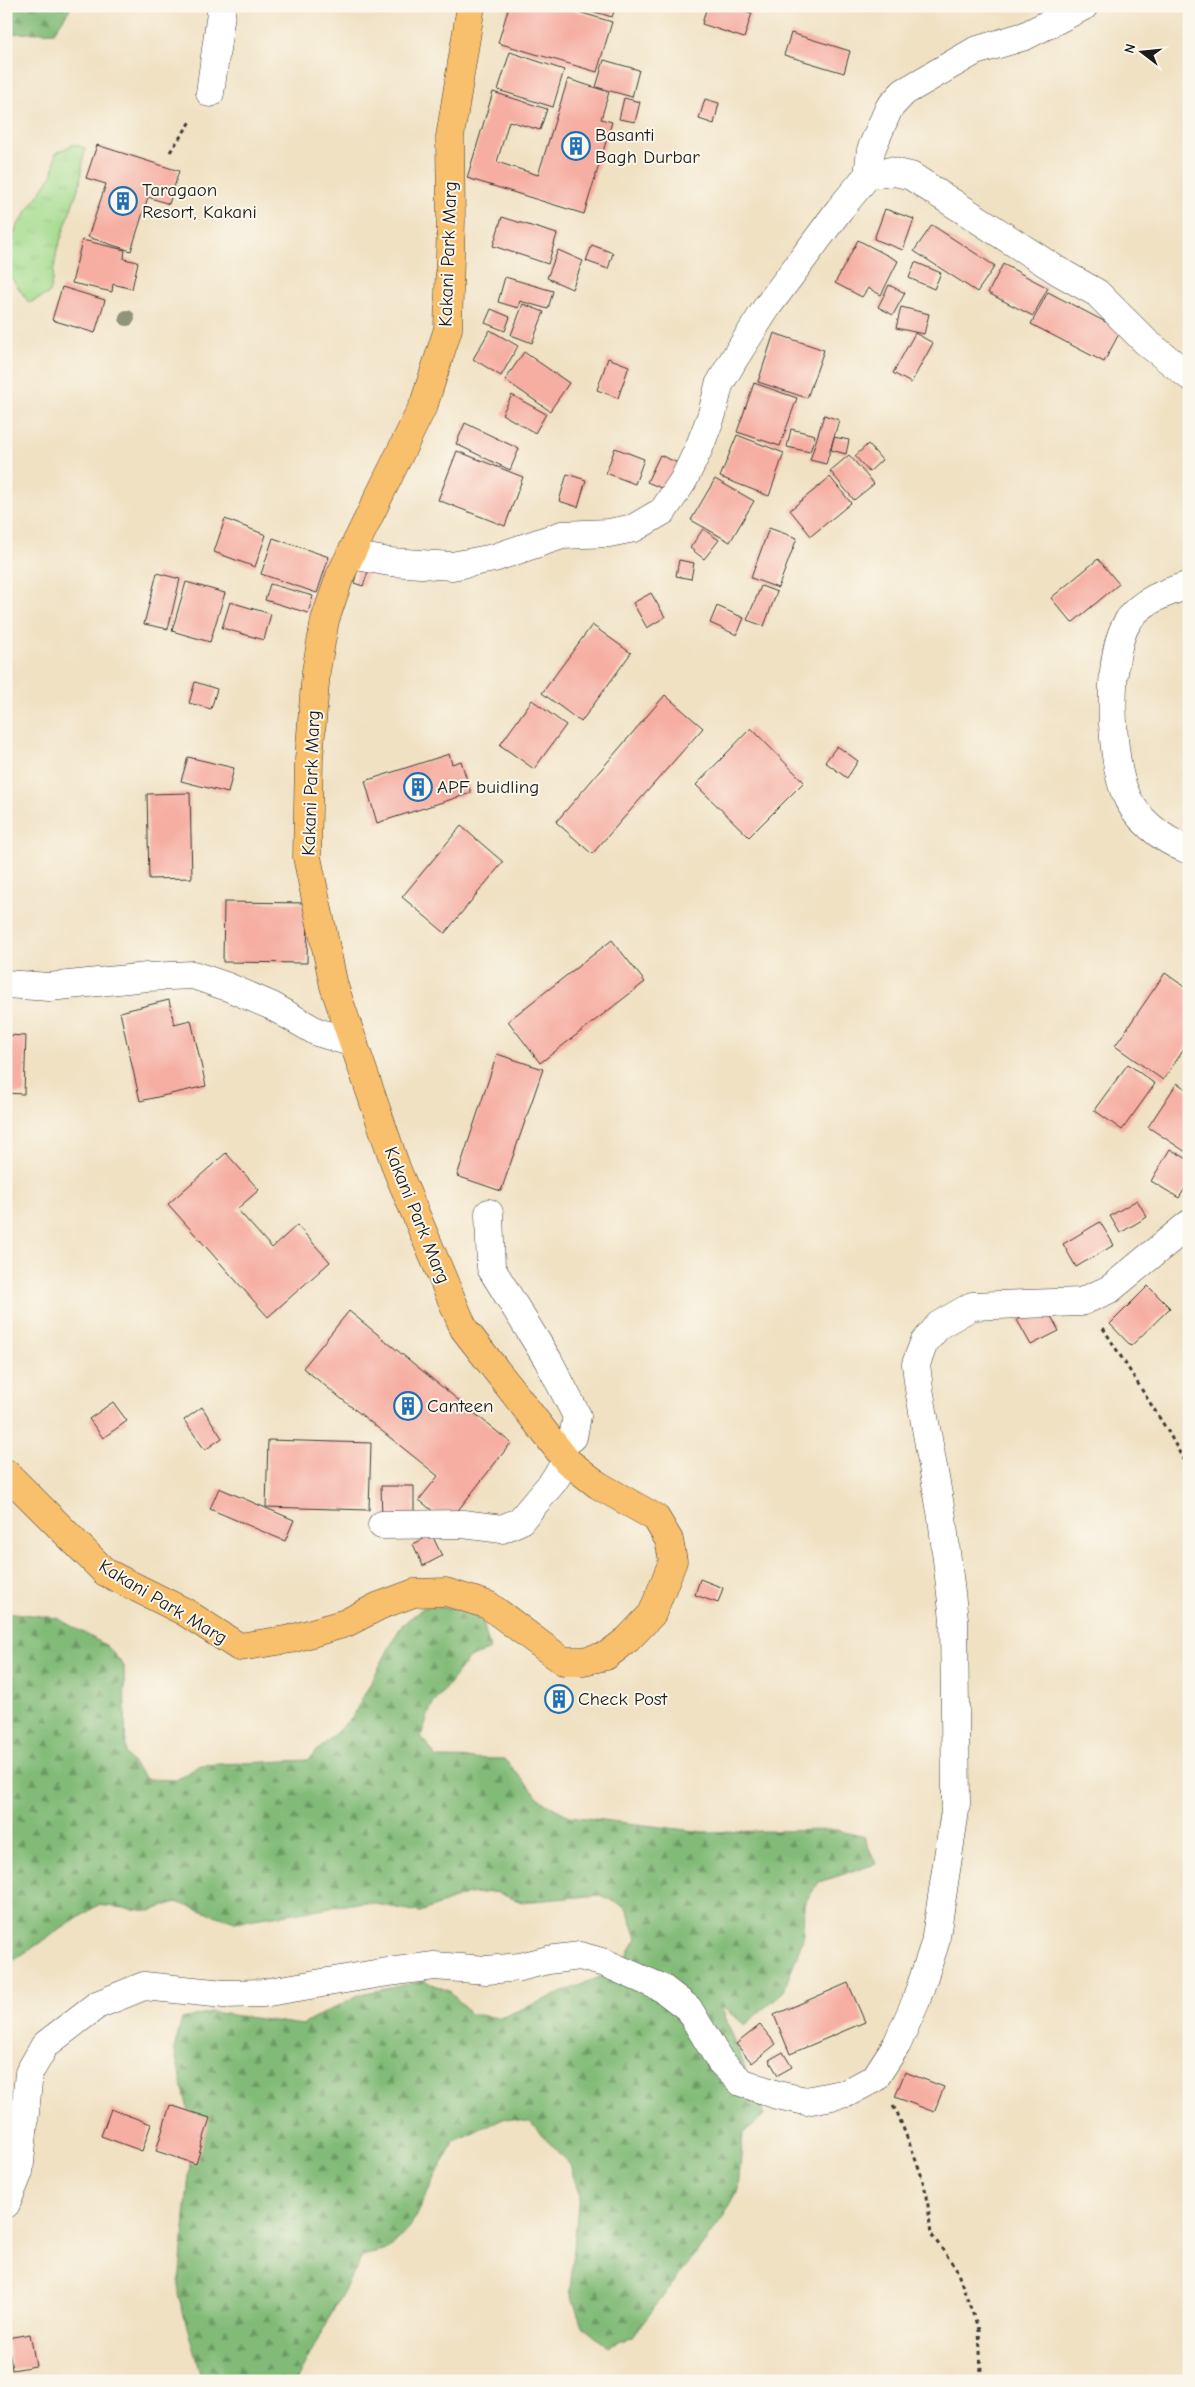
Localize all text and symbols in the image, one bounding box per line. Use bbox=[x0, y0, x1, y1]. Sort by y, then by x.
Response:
north arrow bbox=[1118, 28, 1168, 78]
text: N bbox=[1121, 42, 1139, 55]
place label: Basanti Bagh Durbar bbox=[595, 124, 700, 168]
building icon: Basanti Bagh Durbar bbox=[561, 131, 591, 161]
place label: Taragaon Resort, Kakani bbox=[142, 179, 257, 223]
street label: Kakani Park Marg bbox=[434, 181, 462, 327]
building icon: Taragaon Resort, Kakani bbox=[108, 186, 138, 216]
street label: Kakani Park Marg bbox=[297, 710, 325, 856]
building icon: APF buidling bbox=[403, 772, 433, 802]
place label: APF buidling bbox=[437, 776, 539, 798]
street label: Kakani Park Marg bbox=[380, 1143, 454, 1287]
building icon: Canteen bbox=[393, 1391, 423, 1421]
place label: Canteen bbox=[427, 1395, 493, 1417]
street label: Kakani Park Marg bbox=[95, 1555, 231, 1649]
building icon: Check Post bbox=[544, 1684, 574, 1714]
place label: Check Post bbox=[578, 1688, 668, 1710]

